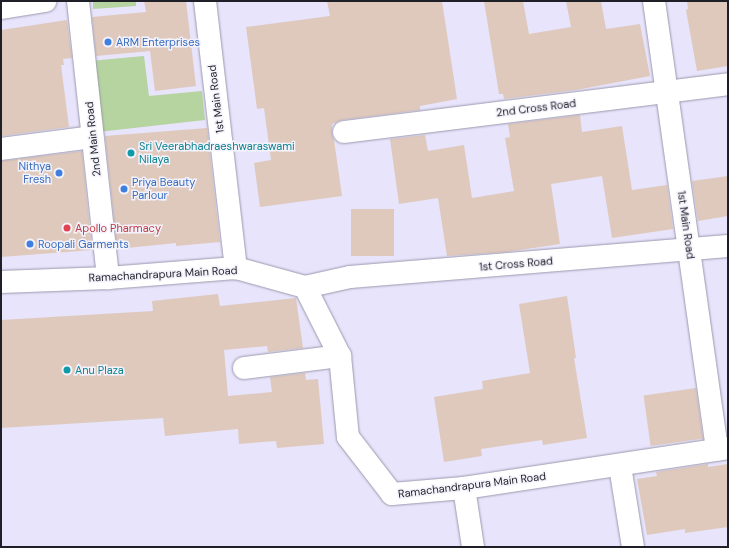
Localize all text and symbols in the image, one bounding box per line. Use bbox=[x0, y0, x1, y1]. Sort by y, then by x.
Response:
place label: ARM Enterprises bbox=[116, 35, 200, 49]
marker: ARM Enterprises bbox=[103, 37, 113, 47]
street label: 1st Main Road bbox=[205, 64, 227, 134]
street label: 2nd Cross Road bbox=[495, 97, 577, 119]
street label: 2nd Main Road bbox=[83, 101, 103, 177]
place label: Sri Veerabhadraeshwaraswami Nilaya bbox=[139, 140, 295, 166]
marker: Sri Veerabhadraeshwaraswami Nilaya bbox=[126, 148, 136, 158]
place label: Nithya Fresh bbox=[19, 160, 51, 186]
marker: Nithya Fresh bbox=[54, 168, 64, 178]
place label: Priya Beauty Parlour bbox=[132, 176, 195, 202]
marker: Priya Beauty Parlour bbox=[119, 184, 129, 194]
street label: 1st Main Road bbox=[675, 190, 697, 260]
place label: Apollo Pharmacy bbox=[75, 221, 161, 235]
marker: Apollo Pharmacy bbox=[62, 223, 72, 233]
place label: Roopali Garments bbox=[38, 237, 129, 251]
marker: Roopali Garments bbox=[25, 239, 35, 249]
street label: 1st Cross Road bbox=[479, 254, 553, 274]
street label: Ramachandrapura Main Road bbox=[88, 264, 238, 284]
place label: Anu Plaza bbox=[75, 363, 124, 377]
marker: Anu Plaza bbox=[62, 365, 72, 375]
street label: Ramachandrapura Main Road bbox=[397, 469, 547, 501]

